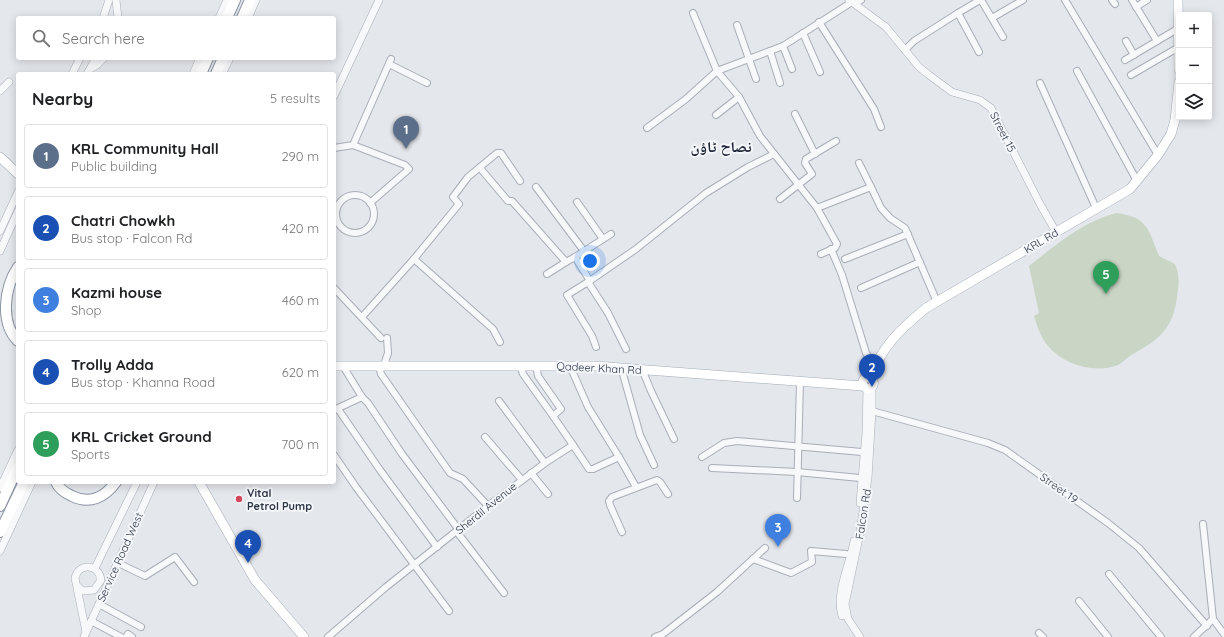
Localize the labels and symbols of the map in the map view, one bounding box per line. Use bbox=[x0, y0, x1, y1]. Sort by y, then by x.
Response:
street label: Street 15 bbox=[987, 110, 1019, 154]
pin: 1 bbox=[393, 116, 419, 149]
district label: نصاح ٹاؤن bbox=[690, 137, 752, 156]
street label: KRL Rd bbox=[1021, 225, 1061, 257]
your location bbox=[580, 251, 600, 271]
pin: 5 bbox=[1093, 261, 1119, 294]
pin: 2 bbox=[859, 354, 885, 387]
street label: Qadeer Khan Rd bbox=[556, 359, 642, 377]
street label: Street 19 bbox=[1037, 470, 1081, 506]
street label: Sherdil Avenue bbox=[453, 479, 519, 537]
place label: Vital Petrol Pump bbox=[247, 486, 312, 513]
street label: Falcon Rd bbox=[852, 488, 874, 540]
marker: Vital Petrol Pump bbox=[234, 494, 244, 504]
street label: Service Road West bbox=[94, 510, 146, 604]
pin: 3 bbox=[765, 514, 791, 547]
pin: 4 bbox=[235, 530, 261, 563]

